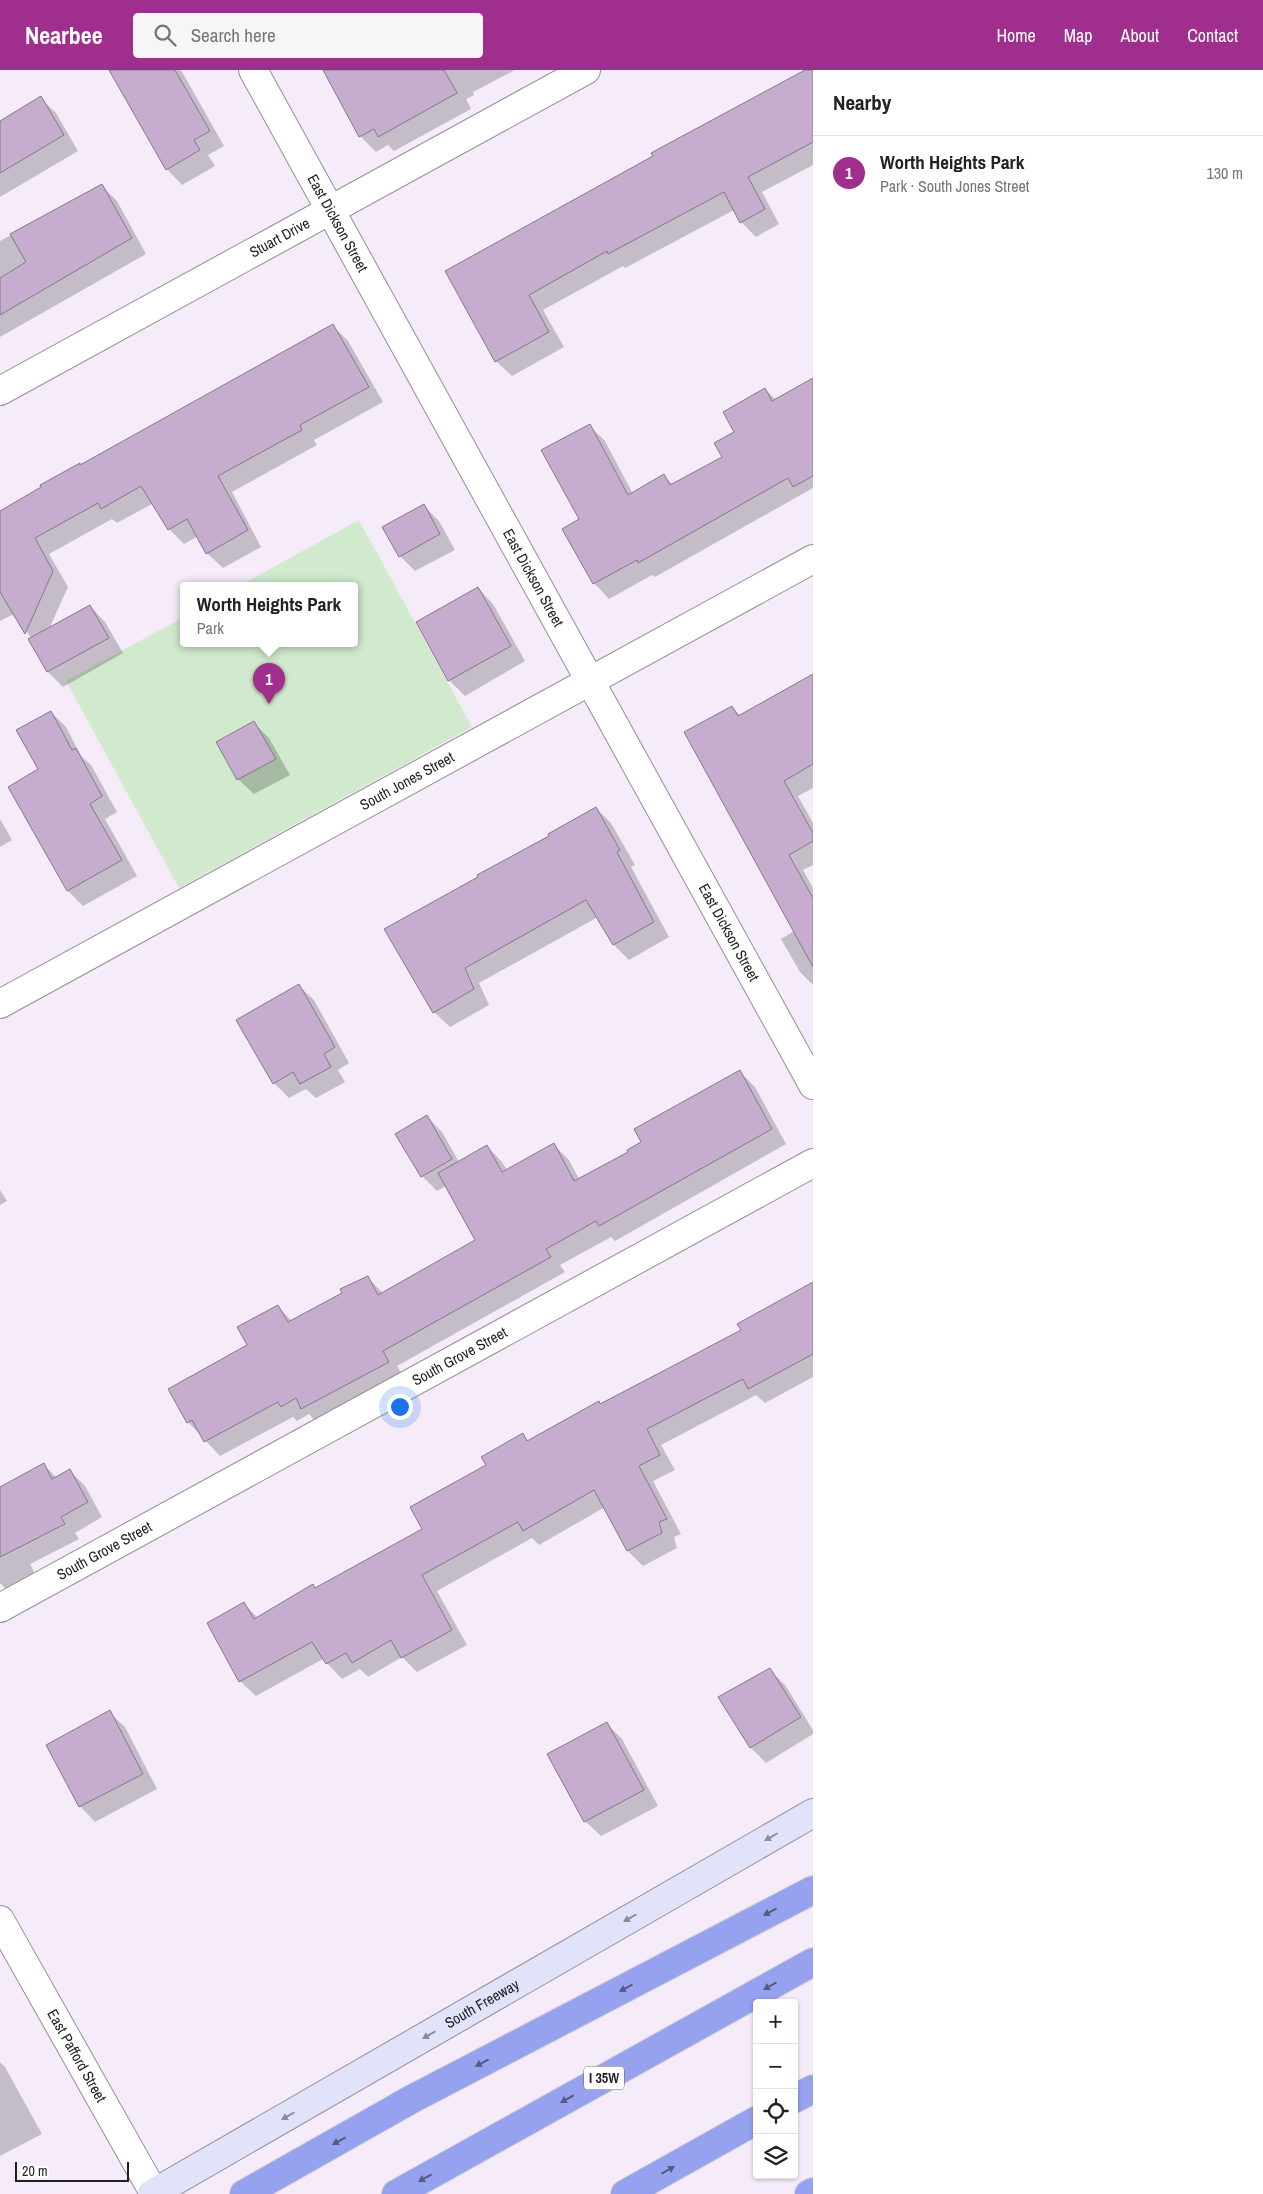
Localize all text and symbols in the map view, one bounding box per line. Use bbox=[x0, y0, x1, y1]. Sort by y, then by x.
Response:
search box bbox=[133, 13, 483, 58]
text: Nearbee bbox=[25, 19, 103, 51]
icon: search bbox=[151, 21, 179, 49]
text: Search here bbox=[191, 22, 276, 48]
text: Home bbox=[996, 23, 1036, 48]
text: Map bbox=[1064, 23, 1093, 48]
text: About bbox=[1121, 23, 1159, 48]
text: Contact bbox=[1187, 23, 1238, 48]
text: Nearby bbox=[833, 88, 891, 117]
text: Worth Heights Park bbox=[880, 149, 1024, 175]
text: 1 bbox=[845, 162, 853, 184]
text: 130 m bbox=[1207, 162, 1243, 184]
street label: East Dickson Street bbox=[303, 170, 374, 276]
text: Park · South Jones Street bbox=[880, 175, 1030, 197]
street label: Stuart Drive bbox=[246, 212, 314, 262]
street label: East Dickson Street bbox=[498, 525, 569, 631]
popup bbox=[180, 582, 358, 647]
text: Worth Heights Park bbox=[197, 591, 341, 617]
text: Park bbox=[197, 617, 224, 639]
pin: 1 bbox=[253, 663, 285, 704]
street label: South Jones Street bbox=[356, 746, 458, 815]
street label: East Dickson Street bbox=[694, 879, 765, 985]
street label: South Grove Street bbox=[408, 1321, 511, 1390]
your location bbox=[387, 1394, 413, 1420]
street label: South Grove Street bbox=[53, 1516, 156, 1585]
one-way arrow bbox=[764, 1833, 777, 1842]
one-way arrow bbox=[762, 1908, 777, 1916]
one-way arrow bbox=[623, 1914, 637, 1923]
street label: South Freeway bbox=[441, 1973, 524, 2033]
one-way arrow bbox=[764, 1981, 777, 1990]
one-way arrow bbox=[618, 1984, 633, 1992]
map controls bbox=[753, 1999, 798, 2179]
button: + bbox=[753, 1999, 798, 2044]
street label: East Pafford Street bbox=[42, 2005, 112, 2107]
one-way arrow bbox=[422, 2030, 435, 2039]
button: − bbox=[753, 2044, 798, 2089]
one-way arrow bbox=[475, 2059, 489, 2067]
road number: I 35W bbox=[584, 2066, 624, 2090]
button: locate bbox=[753, 2089, 798, 2134]
one-way arrow bbox=[561, 2094, 574, 2103]
one-way arrow bbox=[281, 2111, 294, 2120]
button: layers bbox=[753, 2134, 798, 2179]
one-way arrow bbox=[332, 2136, 346, 2145]
scale bar bbox=[15, 2159, 129, 2182]
text: 20 m bbox=[22, 2162, 48, 2180]
one-way arrow bbox=[660, 2166, 675, 2174]
one-way arrow bbox=[419, 2173, 432, 2182]

